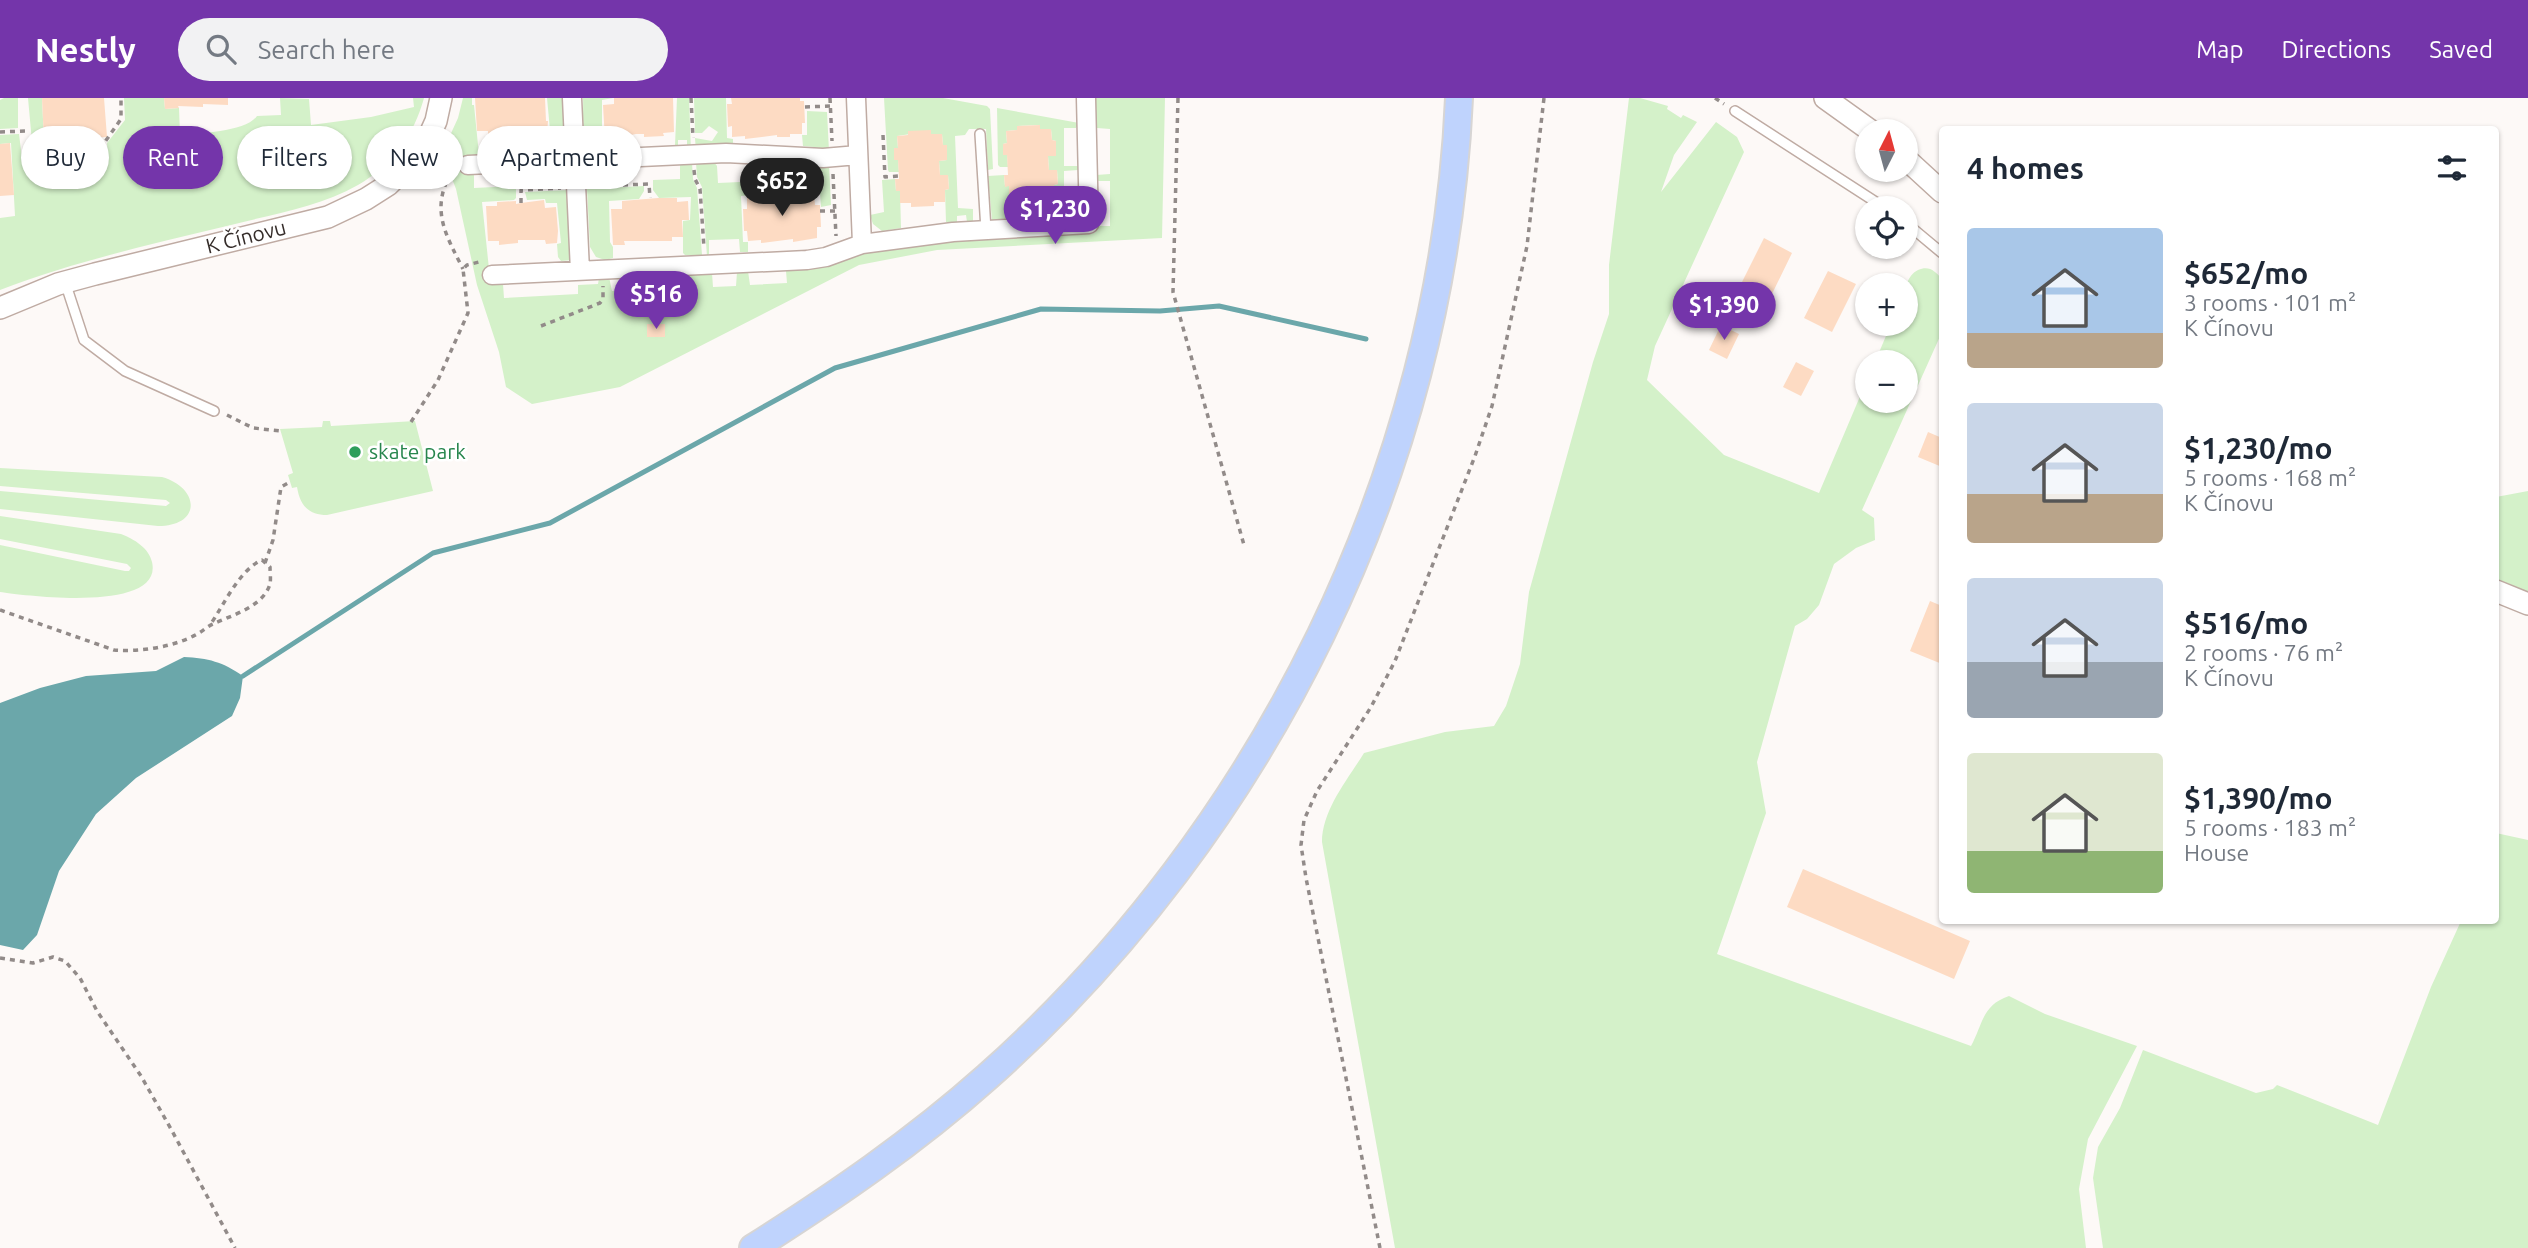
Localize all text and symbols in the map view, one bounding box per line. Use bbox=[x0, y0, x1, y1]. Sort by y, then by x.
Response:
search box bbox=[178, 18, 668, 81]
icon: search bbox=[202, 30, 240, 68]
text: Nestly bbox=[35, 31, 136, 68]
text: Search here bbox=[258, 35, 395, 64]
text: Map bbox=[2196, 36, 2243, 63]
text: Directions bbox=[2281, 36, 2391, 63]
text: Saved bbox=[2429, 36, 2493, 63]
north arrow bbox=[1855, 119, 1918, 182]
map controls bbox=[1855, 119, 1918, 413]
chip: Buy bbox=[21, 126, 109, 189]
chip: Rent bbox=[123, 126, 223, 189]
chip: Filters bbox=[237, 126, 352, 189]
chip: New bbox=[366, 126, 463, 189]
chip: Apartment bbox=[477, 126, 642, 189]
icon: filters bbox=[2433, 149, 2471, 187]
text: 4 homes bbox=[1967, 151, 2084, 185]
pin: $652 bbox=[741, 158, 823, 218]
text: $652 bbox=[756, 168, 808, 193]
pin: $1,230 bbox=[998, 186, 1112, 246]
text: $1,230 bbox=[1020, 196, 1090, 221]
button: locate bbox=[1855, 196, 1918, 259]
street label: K Čínovu bbox=[203, 214, 288, 258]
icon: home bbox=[2023, 256, 2107, 340]
text: $652/mo bbox=[2184, 256, 2308, 290]
pin: $516 bbox=[615, 272, 697, 331]
button: + bbox=[1855, 273, 1918, 336]
text: $516 bbox=[630, 281, 682, 306]
pin: $1,390 bbox=[1667, 282, 1781, 342]
text: 3 rooms · 101 m² bbox=[2184, 290, 2356, 315]
text: $1,390 bbox=[1689, 292, 1759, 317]
text: K Čínovu bbox=[2184, 315, 2274, 340]
button: − bbox=[1855, 350, 1918, 413]
icon: home bbox=[2023, 431, 2107, 515]
text: $1,230/mo bbox=[2184, 431, 2333, 465]
place label: skate park bbox=[369, 439, 466, 463]
marker: skate park bbox=[347, 444, 363, 460]
text: 5 rooms · 168 m² bbox=[2184, 465, 2356, 490]
text: K Čínovu bbox=[2184, 490, 2274, 515]
icon: home bbox=[2023, 606, 2107, 690]
text: $516/mo bbox=[2184, 606, 2308, 640]
text: 2 rooms · 76 m² bbox=[2184, 640, 2343, 665]
text: K Čínovu bbox=[2184, 665, 2274, 690]
icon: home bbox=[2023, 781, 2107, 865]
text: $1,390/mo bbox=[2184, 781, 2333, 815]
text: 5 rooms · 183 m² bbox=[2184, 815, 2356, 840]
text: House bbox=[2184, 840, 2249, 865]

